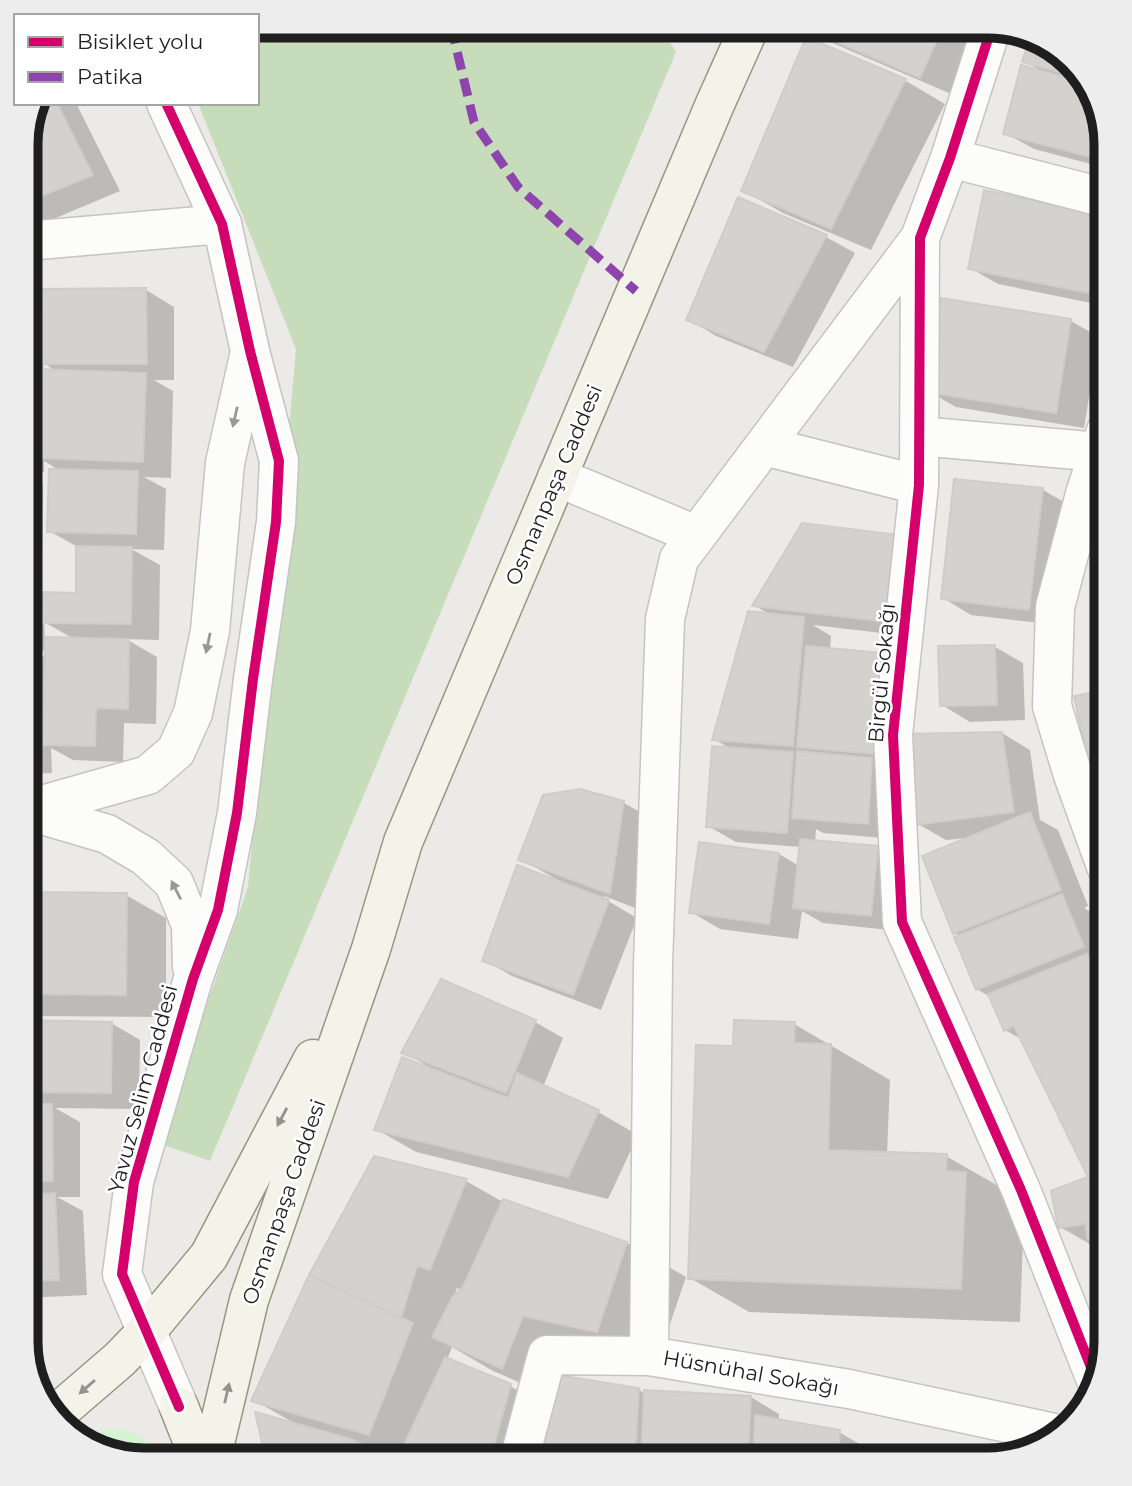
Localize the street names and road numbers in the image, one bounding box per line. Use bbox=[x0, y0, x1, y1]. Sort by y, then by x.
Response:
street label: Osmanpaşa Caddesi bbox=[500, 381, 607, 589]
street label: Birgül Sokağı bbox=[863, 602, 900, 744]
street label: Yavuz Selim Caddesi bbox=[103, 982, 182, 1196]
street label: Osmanpaşa Caddesi bbox=[237, 1096, 330, 1308]
street label: Hüsnühal Sokağı bbox=[661, 1345, 841, 1400]

